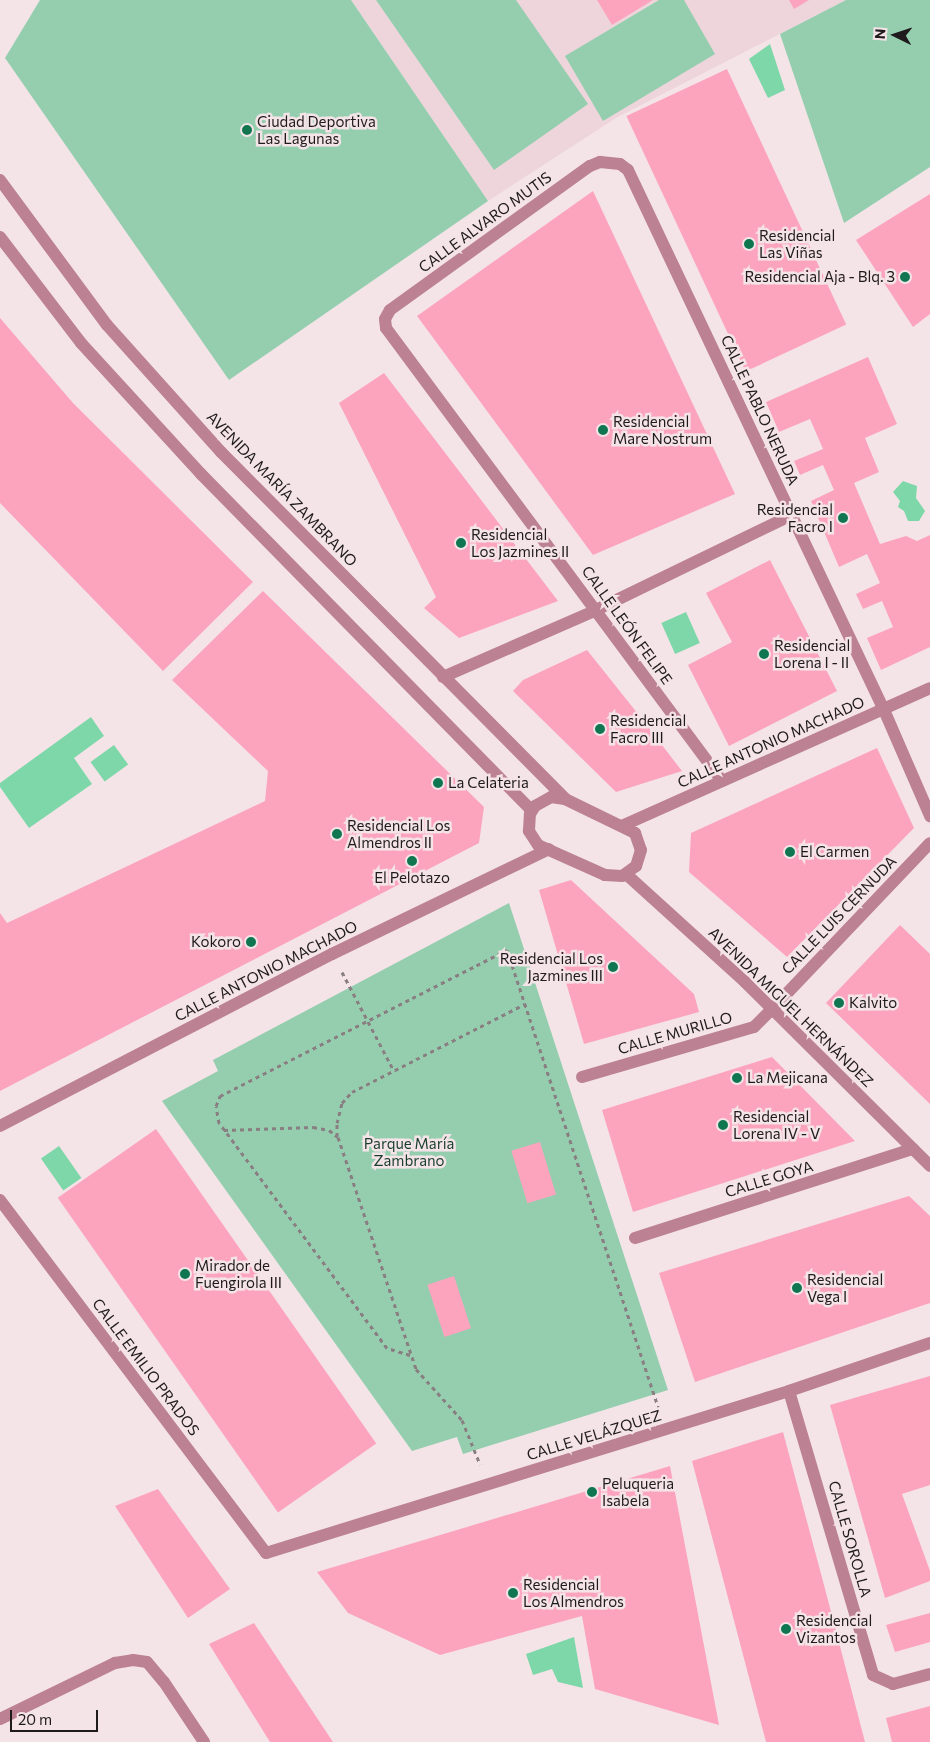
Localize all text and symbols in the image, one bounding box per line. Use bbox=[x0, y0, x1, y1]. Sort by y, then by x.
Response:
north arrow bbox=[870, 10, 920, 60]
text: N bbox=[871, 28, 888, 40]
place label: Ciudad Deportiva Las Lagunas bbox=[257, 112, 376, 147]
marker: Ciudad Deportiva Las Lagunas bbox=[241, 124, 253, 136]
street label: CALLE ALVARO MUTIS bbox=[415, 168, 555, 276]
place label: Residencial Las Viñas bbox=[759, 226, 835, 261]
marker: Residencial Las Viñas bbox=[743, 238, 755, 250]
place label: Residencial Aja - Blq. 3 bbox=[745, 268, 895, 286]
marker: Residencial Aja - Blq. 3 bbox=[899, 271, 911, 283]
street label: CALLE PABLO NERUDA bbox=[717, 332, 803, 488]
street label: AVENIDA MARÍA ZAMBRANO bbox=[203, 408, 361, 570]
place label: Residencial Mare Nostrum bbox=[613, 412, 712, 447]
marker: Residencial Mare Nostrum bbox=[597, 424, 609, 436]
place label: Residencial Facro I bbox=[757, 500, 833, 535]
marker: Residencial Facro I bbox=[837, 512, 849, 524]
place label: Residencial Los Jazmines II bbox=[471, 525, 569, 560]
marker: Residencial Los Jazmines II bbox=[455, 537, 467, 549]
street label: CALLE LEÓN FELIPE bbox=[578, 562, 676, 688]
place label: Residencial Lorena I - II bbox=[774, 636, 850, 671]
marker: Residencial Lorena I - II bbox=[758, 648, 770, 660]
street label: CALLE ANTONIO MACHADO bbox=[675, 693, 867, 791]
place label: Residencial Facro III bbox=[610, 711, 686, 746]
marker: Residencial Facro III bbox=[594, 723, 606, 735]
place label: La Celateria bbox=[448, 774, 529, 792]
marker: La Celateria bbox=[432, 777, 444, 789]
place label: Residencial Los Almendros II bbox=[347, 816, 450, 851]
marker: Residencial Los Almendros II bbox=[331, 828, 343, 840]
place label: El Carmen bbox=[800, 843, 869, 861]
marker: El Carmen bbox=[784, 846, 796, 858]
street label: CALLE LUIS CERNUDA bbox=[778, 852, 900, 978]
marker: El Pelotazo bbox=[406, 855, 418, 867]
place label: El Pelotazo bbox=[374, 869, 450, 887]
street label: CALLE ANTONIO MACHADO bbox=[172, 917, 360, 1025]
street label: AVENIDA MIGUEL HERNÁNDEZ bbox=[705, 923, 877, 1091]
place label: Kokoro bbox=[191, 933, 241, 951]
marker: Kokoro bbox=[245, 936, 257, 948]
place label: Residencial Los Jazmines III bbox=[500, 949, 603, 984]
marker: Residencial Los Jazmines III bbox=[607, 961, 619, 973]
place label: Kalvito bbox=[849, 994, 897, 1012]
marker: Kalvito bbox=[833, 997, 845, 1009]
street label: CALLE MURILLO bbox=[616, 1008, 734, 1058]
place label: La Mejicana bbox=[747, 1069, 828, 1087]
marker: La Mejicana bbox=[731, 1072, 743, 1084]
place label: Residencial Lorena IV - V bbox=[733, 1107, 820, 1142]
marker: Residencial Lorena IV - V bbox=[717, 1119, 729, 1131]
park label: Parque María Zambrano bbox=[364, 1134, 454, 1169]
street label: CALLE GOYA bbox=[723, 1157, 815, 1201]
place label: Mirador de Fuengirola III bbox=[195, 1256, 282, 1291]
marker: Mirador de Fuengirola III bbox=[179, 1268, 191, 1280]
place label: Residencial Vega I bbox=[807, 1270, 883, 1305]
marker: Residencial Vega I bbox=[791, 1282, 803, 1294]
street label: CALLE EMILIO PRADOS bbox=[89, 1295, 203, 1439]
street label: CALLE VELÁZQUEZ bbox=[525, 1406, 663, 1464]
place label: Peluqueria Isabela bbox=[602, 1474, 674, 1509]
street label: CALLE SOROLLA bbox=[825, 1479, 875, 1599]
marker: Peluqueria Isabela bbox=[586, 1486, 598, 1498]
place label: Residencial Los Almendros bbox=[523, 1575, 624, 1610]
marker: Residencial Los Almendros bbox=[507, 1587, 519, 1599]
place label: Residencial Vizantos bbox=[796, 1611, 872, 1646]
marker: Residencial Vizantos bbox=[780, 1623, 792, 1635]
scale bar bbox=[12, 1700, 100, 1732]
text: 20 m bbox=[18, 1710, 52, 1728]

